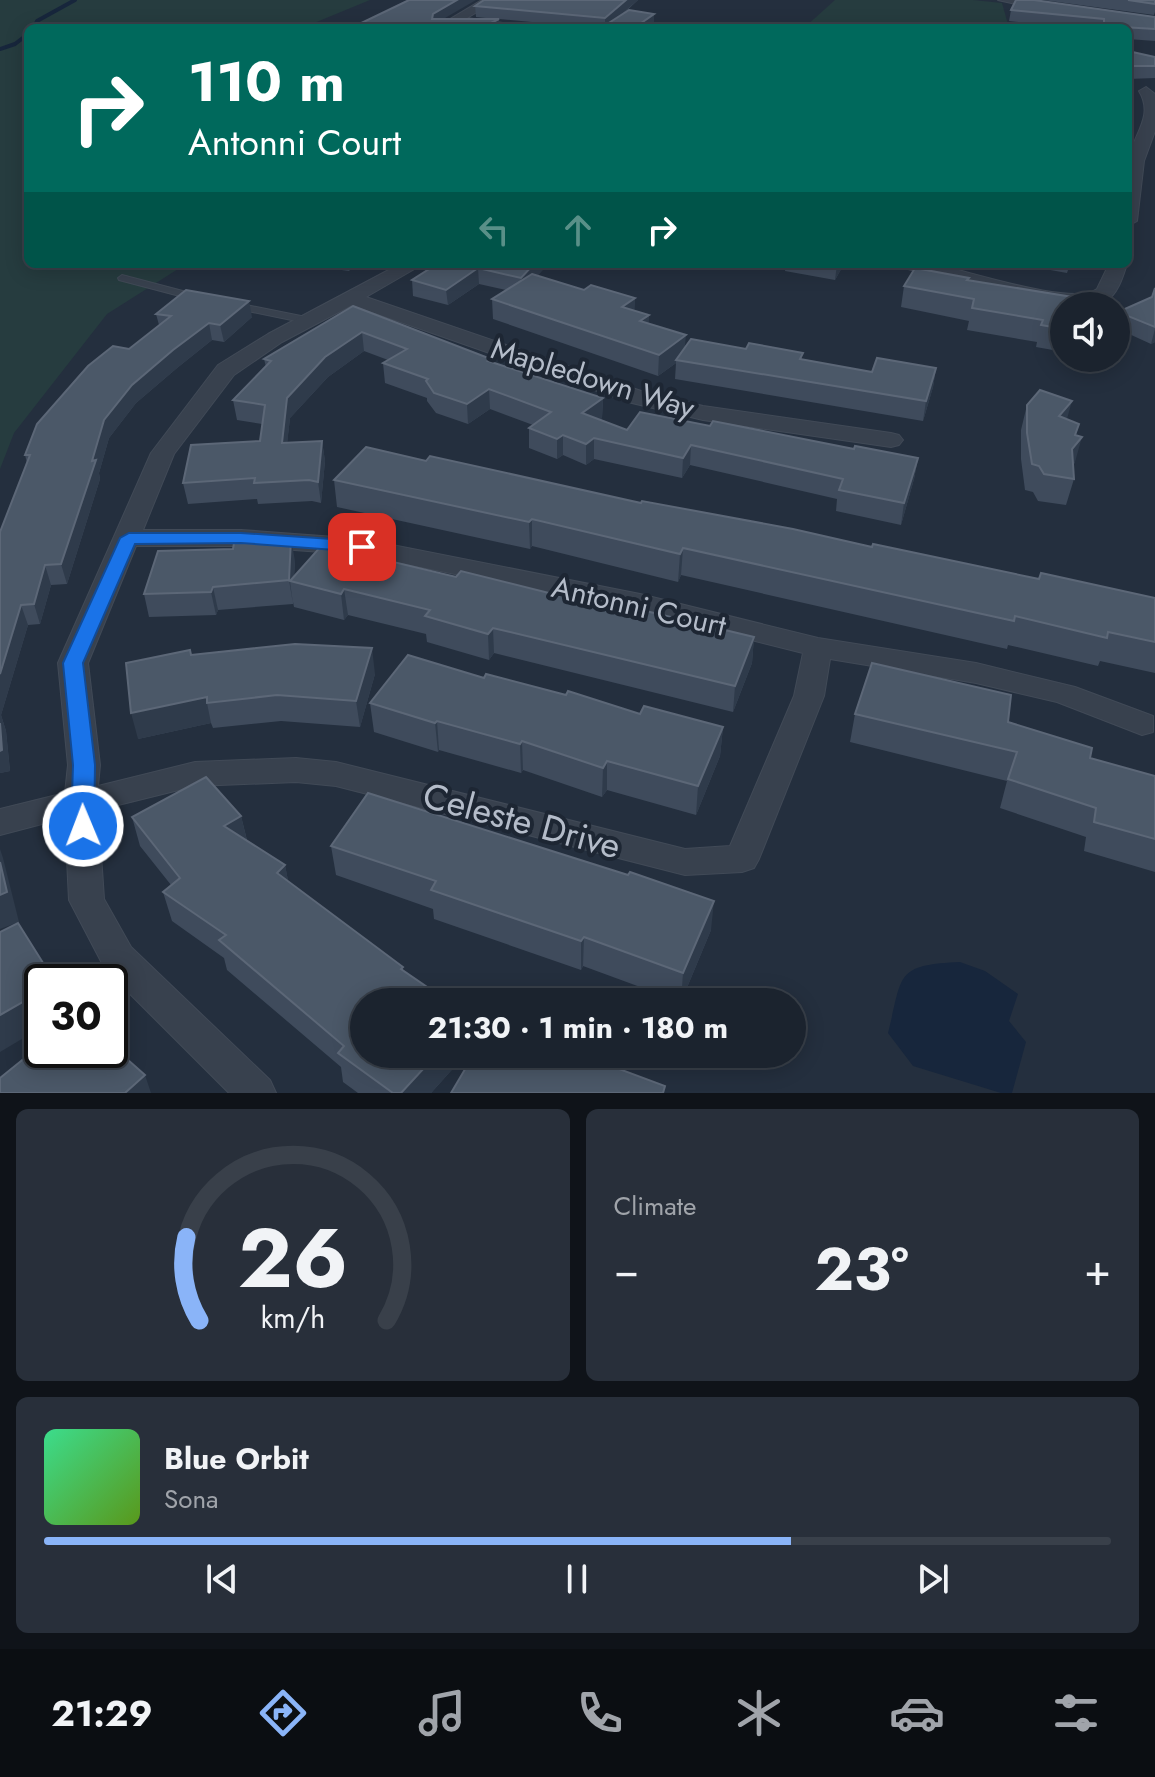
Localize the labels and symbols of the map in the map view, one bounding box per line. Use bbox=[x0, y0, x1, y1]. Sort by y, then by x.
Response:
street label: Mapledown Way bbox=[486, 327, 701, 430]
pin bbox=[328, 513, 396, 581]
street label: Antonni Court bbox=[548, 565, 731, 647]
street label: Celeste Drive bbox=[417, 769, 627, 871]
position arrow bbox=[41, 784, 125, 868]
speed limit sign: 30 bbox=[24, 964, 128, 1068]

